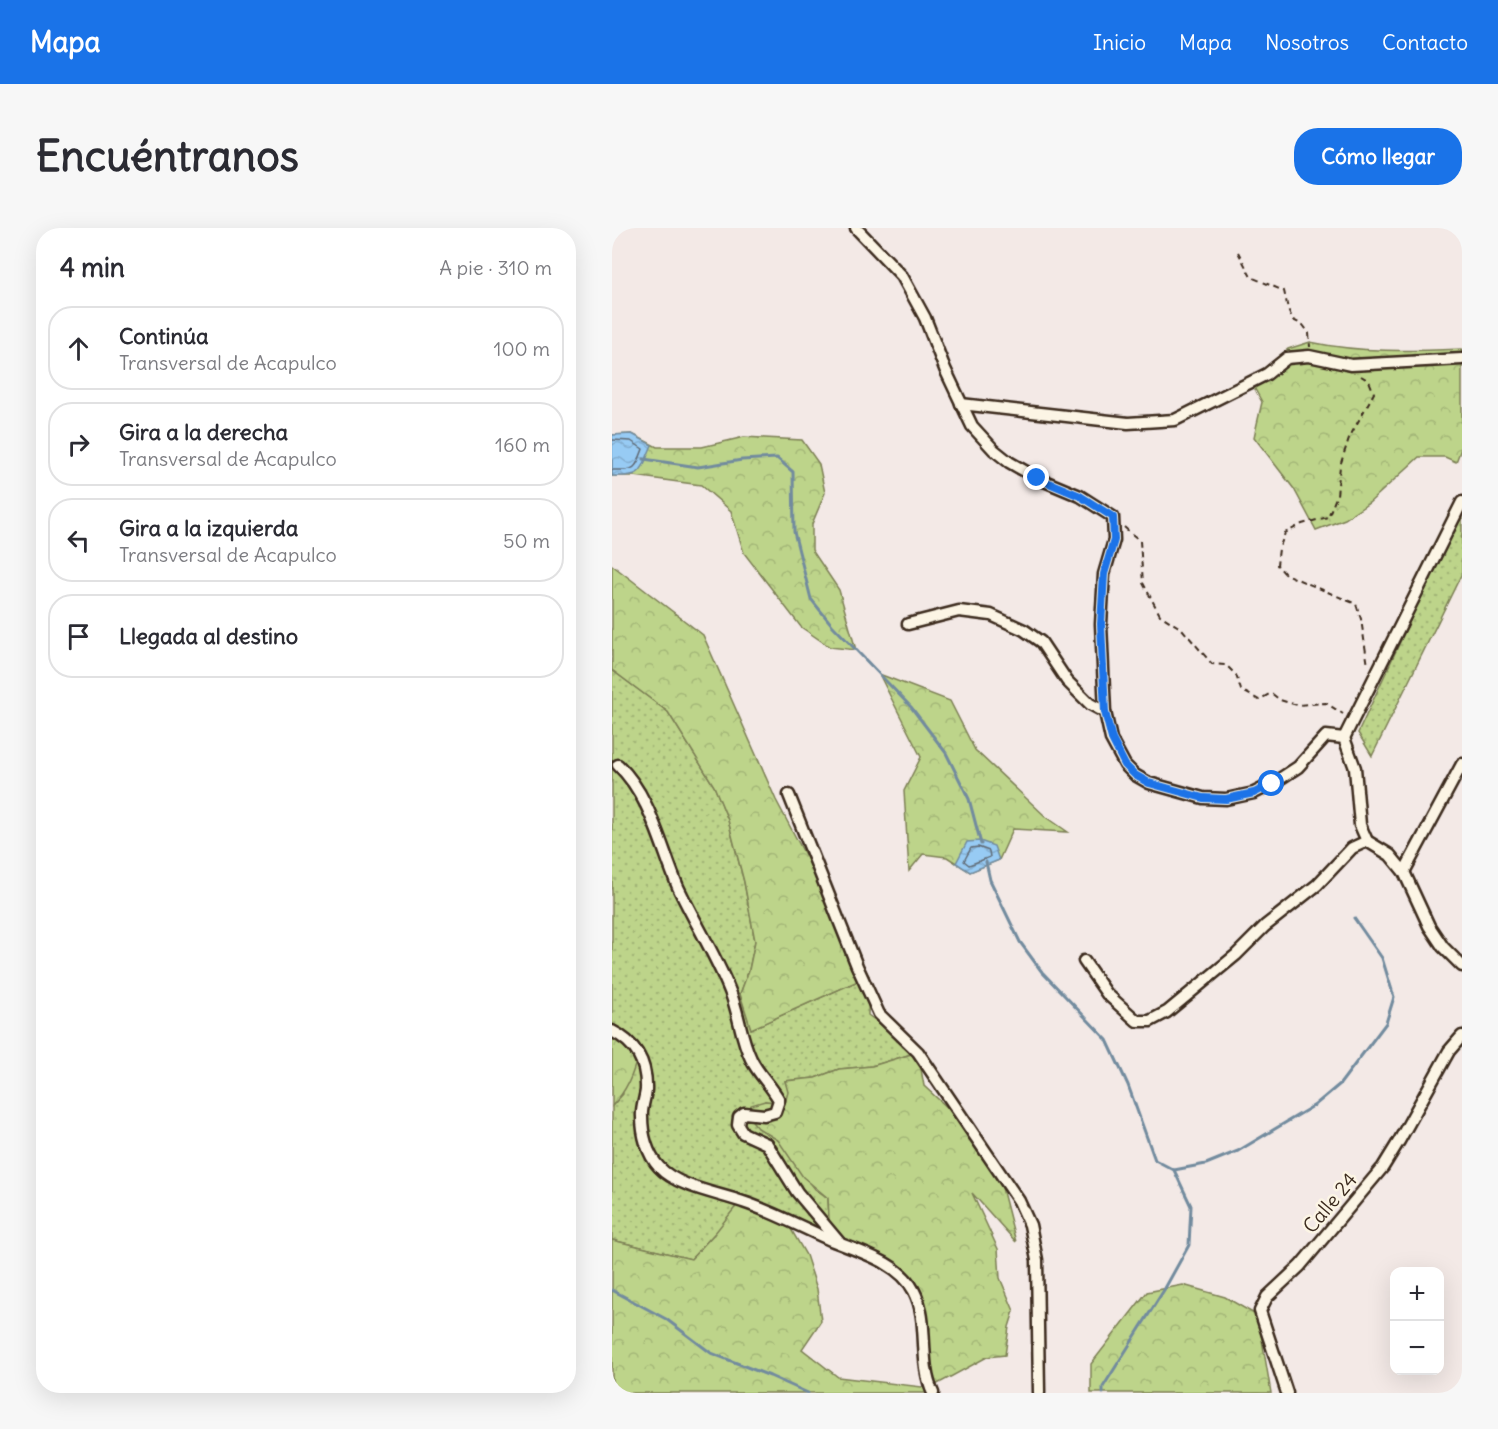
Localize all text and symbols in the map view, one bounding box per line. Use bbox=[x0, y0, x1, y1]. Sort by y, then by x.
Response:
text: Mapa bbox=[30, 24, 100, 60]
text: Inicio bbox=[1093, 29, 1146, 56]
text: Mapa bbox=[1179, 29, 1232, 56]
text: Nosotros bbox=[1265, 29, 1349, 56]
text: Contacto bbox=[1382, 29, 1468, 56]
button: Cómo llegar bbox=[1294, 128, 1462, 185]
text: Encuéntranos bbox=[36, 130, 299, 182]
text: 4 min bbox=[60, 251, 125, 284]
text: A pie · 310 m bbox=[439, 255, 552, 280]
text: Continúa bbox=[119, 322, 208, 350]
icon: ahead bbox=[62, 332, 95, 365]
text: 100 m bbox=[493, 336, 550, 361]
text: Transversal de Acapulco bbox=[119, 350, 337, 375]
text: Gira a la derecha bbox=[119, 418, 288, 446]
icon: right bbox=[62, 428, 95, 461]
text: 160 m bbox=[495, 432, 550, 457]
text: Transversal de Acapulco bbox=[119, 446, 337, 471]
route end bbox=[1023, 464, 1049, 490]
text: Gira a la izquierda bbox=[119, 514, 298, 542]
icon: left bbox=[62, 524, 95, 557]
text: 50 m bbox=[503, 528, 550, 553]
text: Transversal de Acapulco bbox=[119, 542, 337, 567]
icon: arrive bbox=[62, 620, 95, 653]
text: Llegada al destino bbox=[119, 622, 298, 650]
route start bbox=[1258, 770, 1284, 796]
street label: Calle 24 bbox=[1297, 1167, 1362, 1238]
map controls bbox=[1390, 1267, 1444, 1375]
button: + bbox=[1390, 1267, 1444, 1321]
button: − bbox=[1390, 1321, 1444, 1375]

